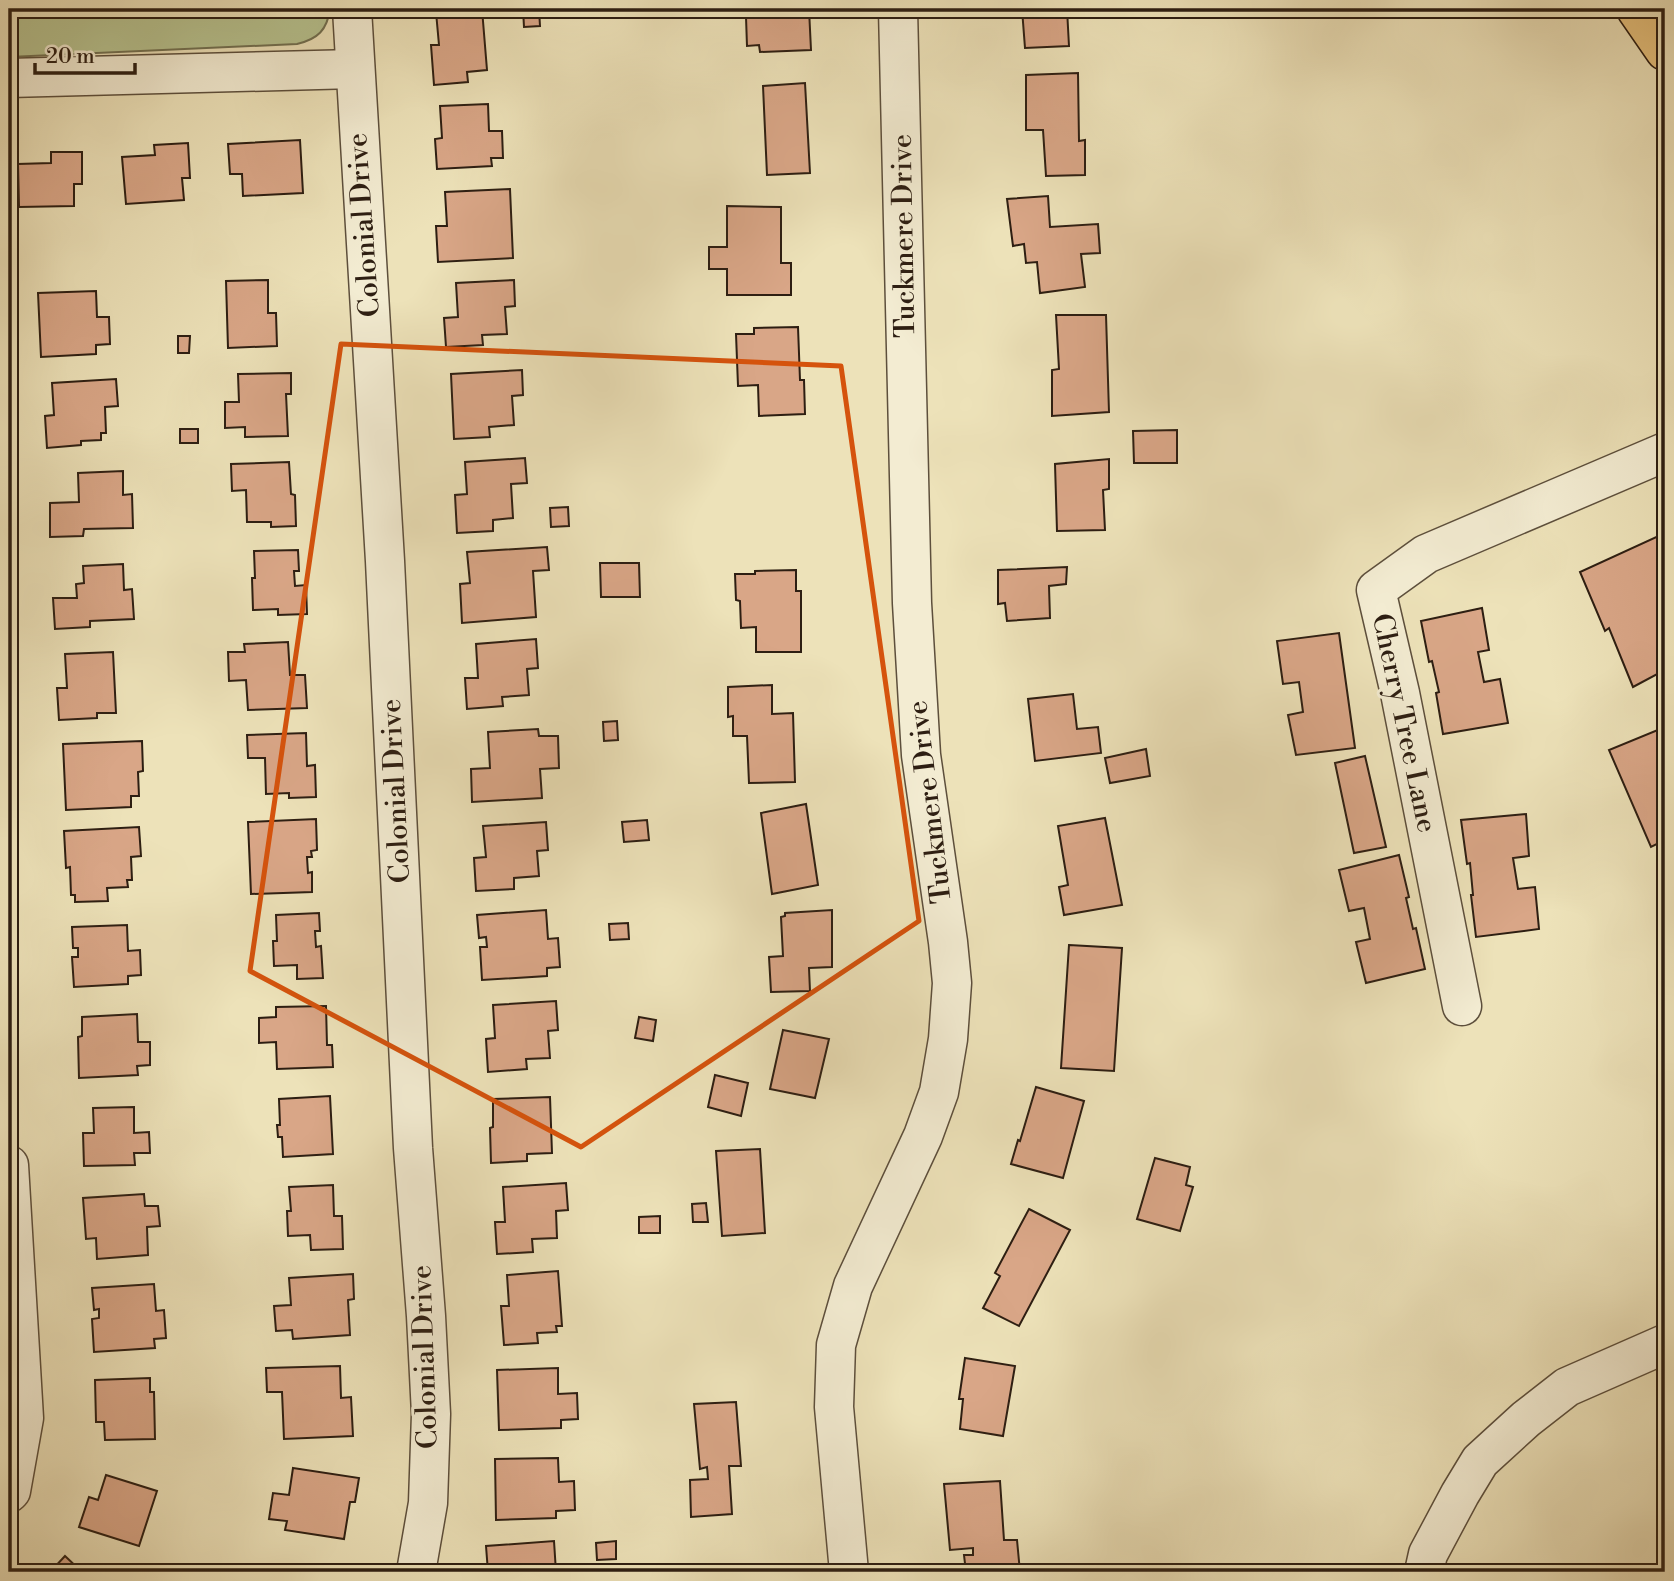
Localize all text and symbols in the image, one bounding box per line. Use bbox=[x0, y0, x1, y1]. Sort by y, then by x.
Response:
scale bar bbox=[35, 32, 135, 76]
text: 20 m bbox=[46, 44, 95, 70]
street label: Colonial Drive bbox=[340, 132, 388, 318]
street label: Tuckmere Drive bbox=[885, 134, 923, 338]
street label: Cherry Tree Lane bbox=[1364, 610, 1444, 836]
street label: Colonial Drive bbox=[374, 698, 418, 884]
street label: Tuckmere Drive bbox=[900, 699, 960, 905]
street label: Colonial Drive bbox=[404, 1264, 446, 1450]

